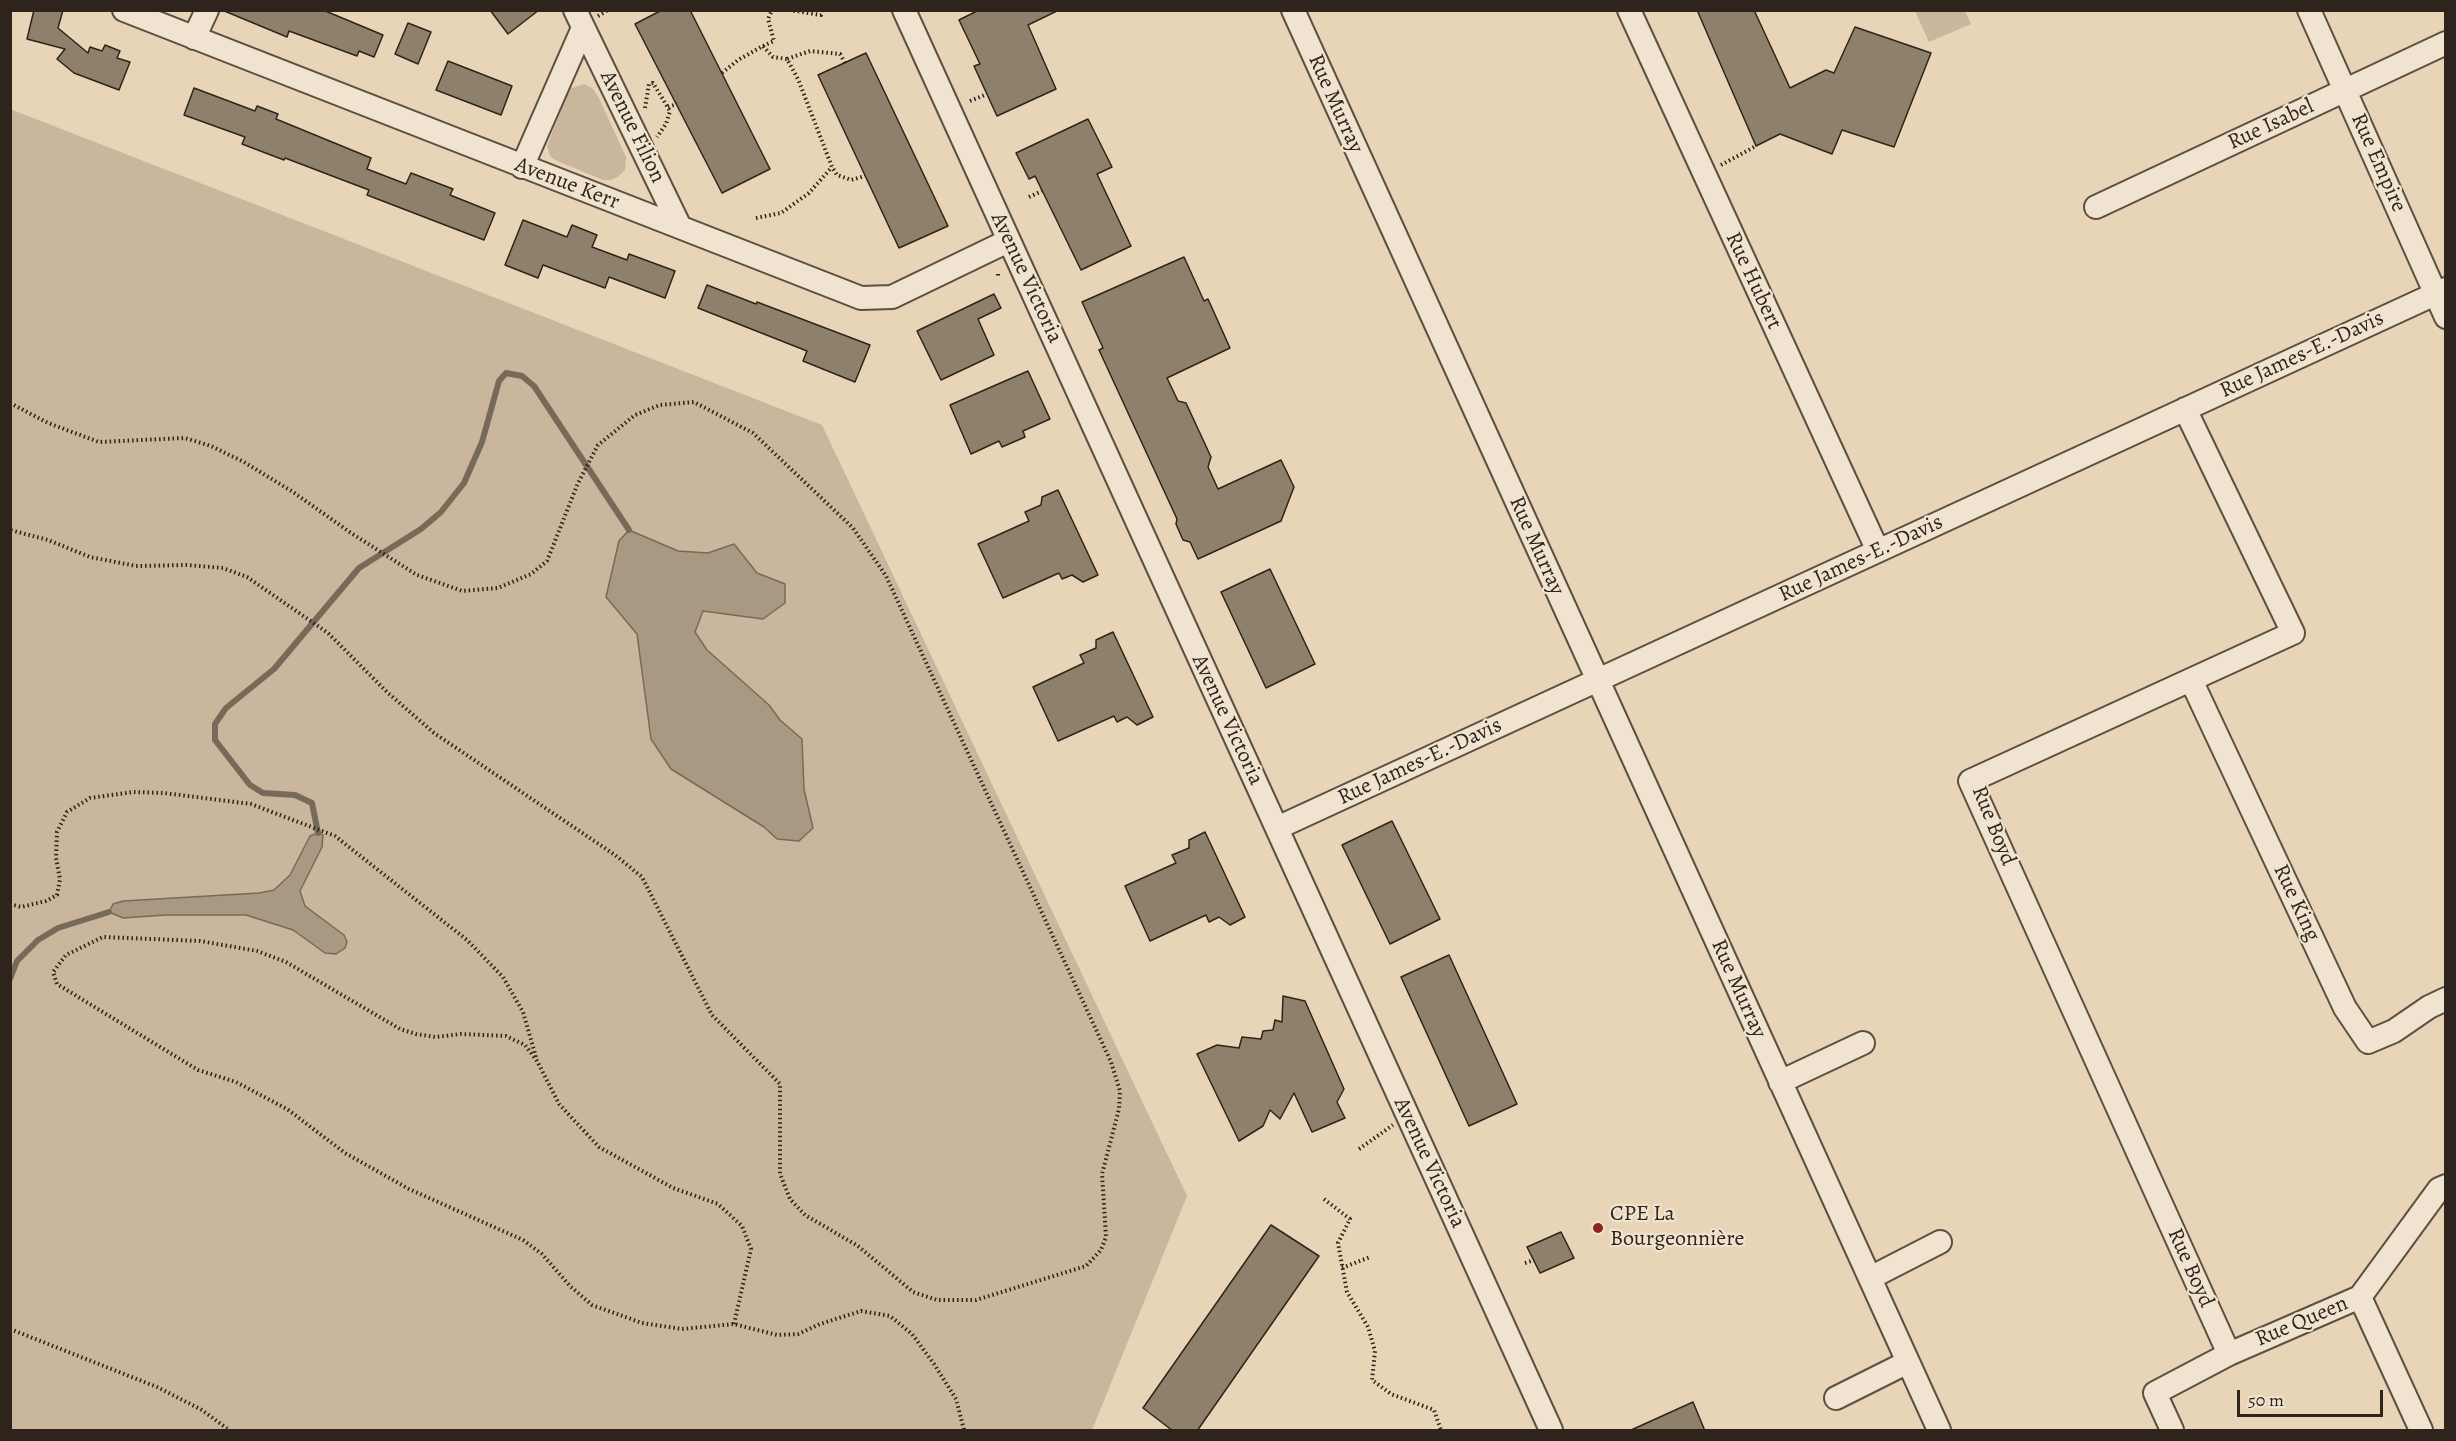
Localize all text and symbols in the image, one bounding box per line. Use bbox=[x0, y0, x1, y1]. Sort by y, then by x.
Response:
street label: Rue Murray bbox=[1302, 51, 1368, 157]
street label: Avenue Filion bbox=[594, 67, 670, 187]
street label: Rue Isabel bbox=[2224, 94, 2318, 156]
street label: Rue Empire bbox=[2345, 109, 2411, 217]
street label: Avenue Kerr bbox=[511, 152, 623, 216]
street label: Avenue Victoria bbox=[984, 209, 1068, 347]
street label: Rue Hubert bbox=[1719, 228, 1787, 334]
street label: Rue James-E.-Davis bbox=[2216, 305, 2388, 405]
street label: Rue Murray bbox=[1503, 493, 1569, 599]
street label: Rue James-E.-Davis bbox=[1775, 509, 1947, 609]
street label: Avenue Victoria bbox=[1185, 651, 1269, 789]
street label: Rue James-E.-Davis bbox=[1334, 712, 1506, 812]
street label: Rue Boyd bbox=[1965, 782, 2021, 870]
street label: Rue King bbox=[2267, 860, 2325, 946]
street label: Rue Murray bbox=[1705, 936, 1771, 1042]
street label: Avenue Victoria bbox=[1387, 1094, 1471, 1232]
place label: CPE La Bourgeonnière bbox=[1610, 1202, 1744, 1254]
marker: CPE La Bourgeonnière bbox=[1591, 1221, 1605, 1235]
street label: Rue Boyd bbox=[2161, 1224, 2219, 1312]
street label: Rue Queen bbox=[2252, 1291, 2352, 1353]
scale bar bbox=[2240, 1378, 2386, 1416]
text: 50 m bbox=[2248, 1388, 2284, 1412]

